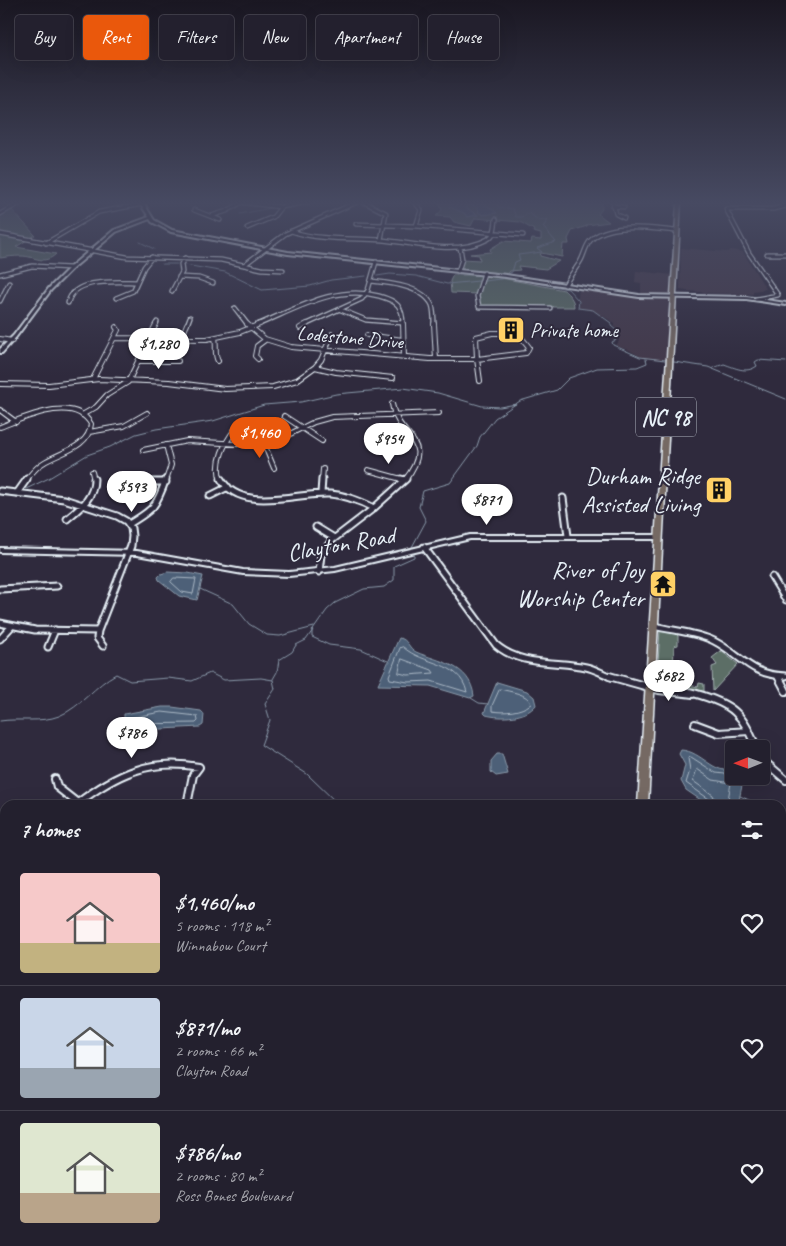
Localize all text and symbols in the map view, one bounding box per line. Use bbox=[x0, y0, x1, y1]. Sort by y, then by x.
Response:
chip: Buy bbox=[15, 15, 73, 60]
chip: Rent bbox=[83, 15, 149, 60]
chip: Filters bbox=[159, 15, 234, 60]
chip: New bbox=[244, 15, 306, 60]
chip: Apartment bbox=[316, 15, 418, 60]
chip: House bbox=[428, 15, 499, 60]
building icon: Private home bbox=[496, 315, 526, 345]
place label: Private home bbox=[530, 318, 619, 343]
street label: Lodestone Drive bbox=[296, 320, 406, 355]
pin: $1,280 bbox=[118, 328, 200, 370]
text: $1,280 bbox=[139, 334, 179, 354]
road number: NC 98 bbox=[636, 398, 696, 437]
pin: $1,460 bbox=[219, 416, 301, 459]
pin: $954 bbox=[359, 422, 419, 465]
text: $1,460 bbox=[240, 423, 280, 443]
text: $954 bbox=[375, 429, 403, 449]
place label: Durham Ridge Assisted Living bbox=[582, 461, 702, 519]
pin: $593 bbox=[102, 470, 162, 513]
building icon: Durham Ridge Assisted Living bbox=[704, 475, 734, 505]
text: $593 bbox=[118, 477, 146, 497]
pin: $871 bbox=[457, 484, 517, 526]
text: $871 bbox=[473, 490, 501, 510]
street label: Clayton Road bbox=[285, 519, 400, 568]
place label: River of Joy Worship Center bbox=[517, 555, 646, 613]
temple icon: River of Joy Worship Center bbox=[648, 569, 678, 599]
pin: $682 bbox=[639, 660, 699, 702]
text: $682 bbox=[654, 666, 684, 686]
pin: $786 bbox=[102, 716, 162, 759]
text: $786 bbox=[117, 723, 147, 743]
north arrow bbox=[725, 740, 770, 785]
map controls bbox=[725, 740, 770, 785]
icon: filters bbox=[738, 816, 766, 844]
text: 7 homes bbox=[20, 817, 79, 843]
text: $1,460/mo bbox=[175, 890, 254, 916]
icon: home bbox=[60, 893, 120, 953]
icon: heart bbox=[738, 909, 766, 937]
text: 5 rooms · 118 m² bbox=[175, 916, 269, 936]
text: Winnabow Court bbox=[175, 936, 266, 956]
text: $871/mo bbox=[175, 1015, 240, 1041]
icon: home bbox=[60, 1018, 120, 1078]
icon: heart bbox=[738, 1034, 766, 1062]
text: 2 rooms · 66 m² bbox=[175, 1041, 261, 1061]
text: Clayton Road bbox=[175, 1061, 247, 1081]
text: $786/mo bbox=[175, 1140, 240, 1166]
icon: home bbox=[60, 1143, 120, 1203]
icon: heart bbox=[738, 1159, 766, 1187]
text: 2 rooms · 80 m² bbox=[175, 1166, 261, 1186]
text: Ross Bones Boulevard bbox=[175, 1186, 291, 1206]

